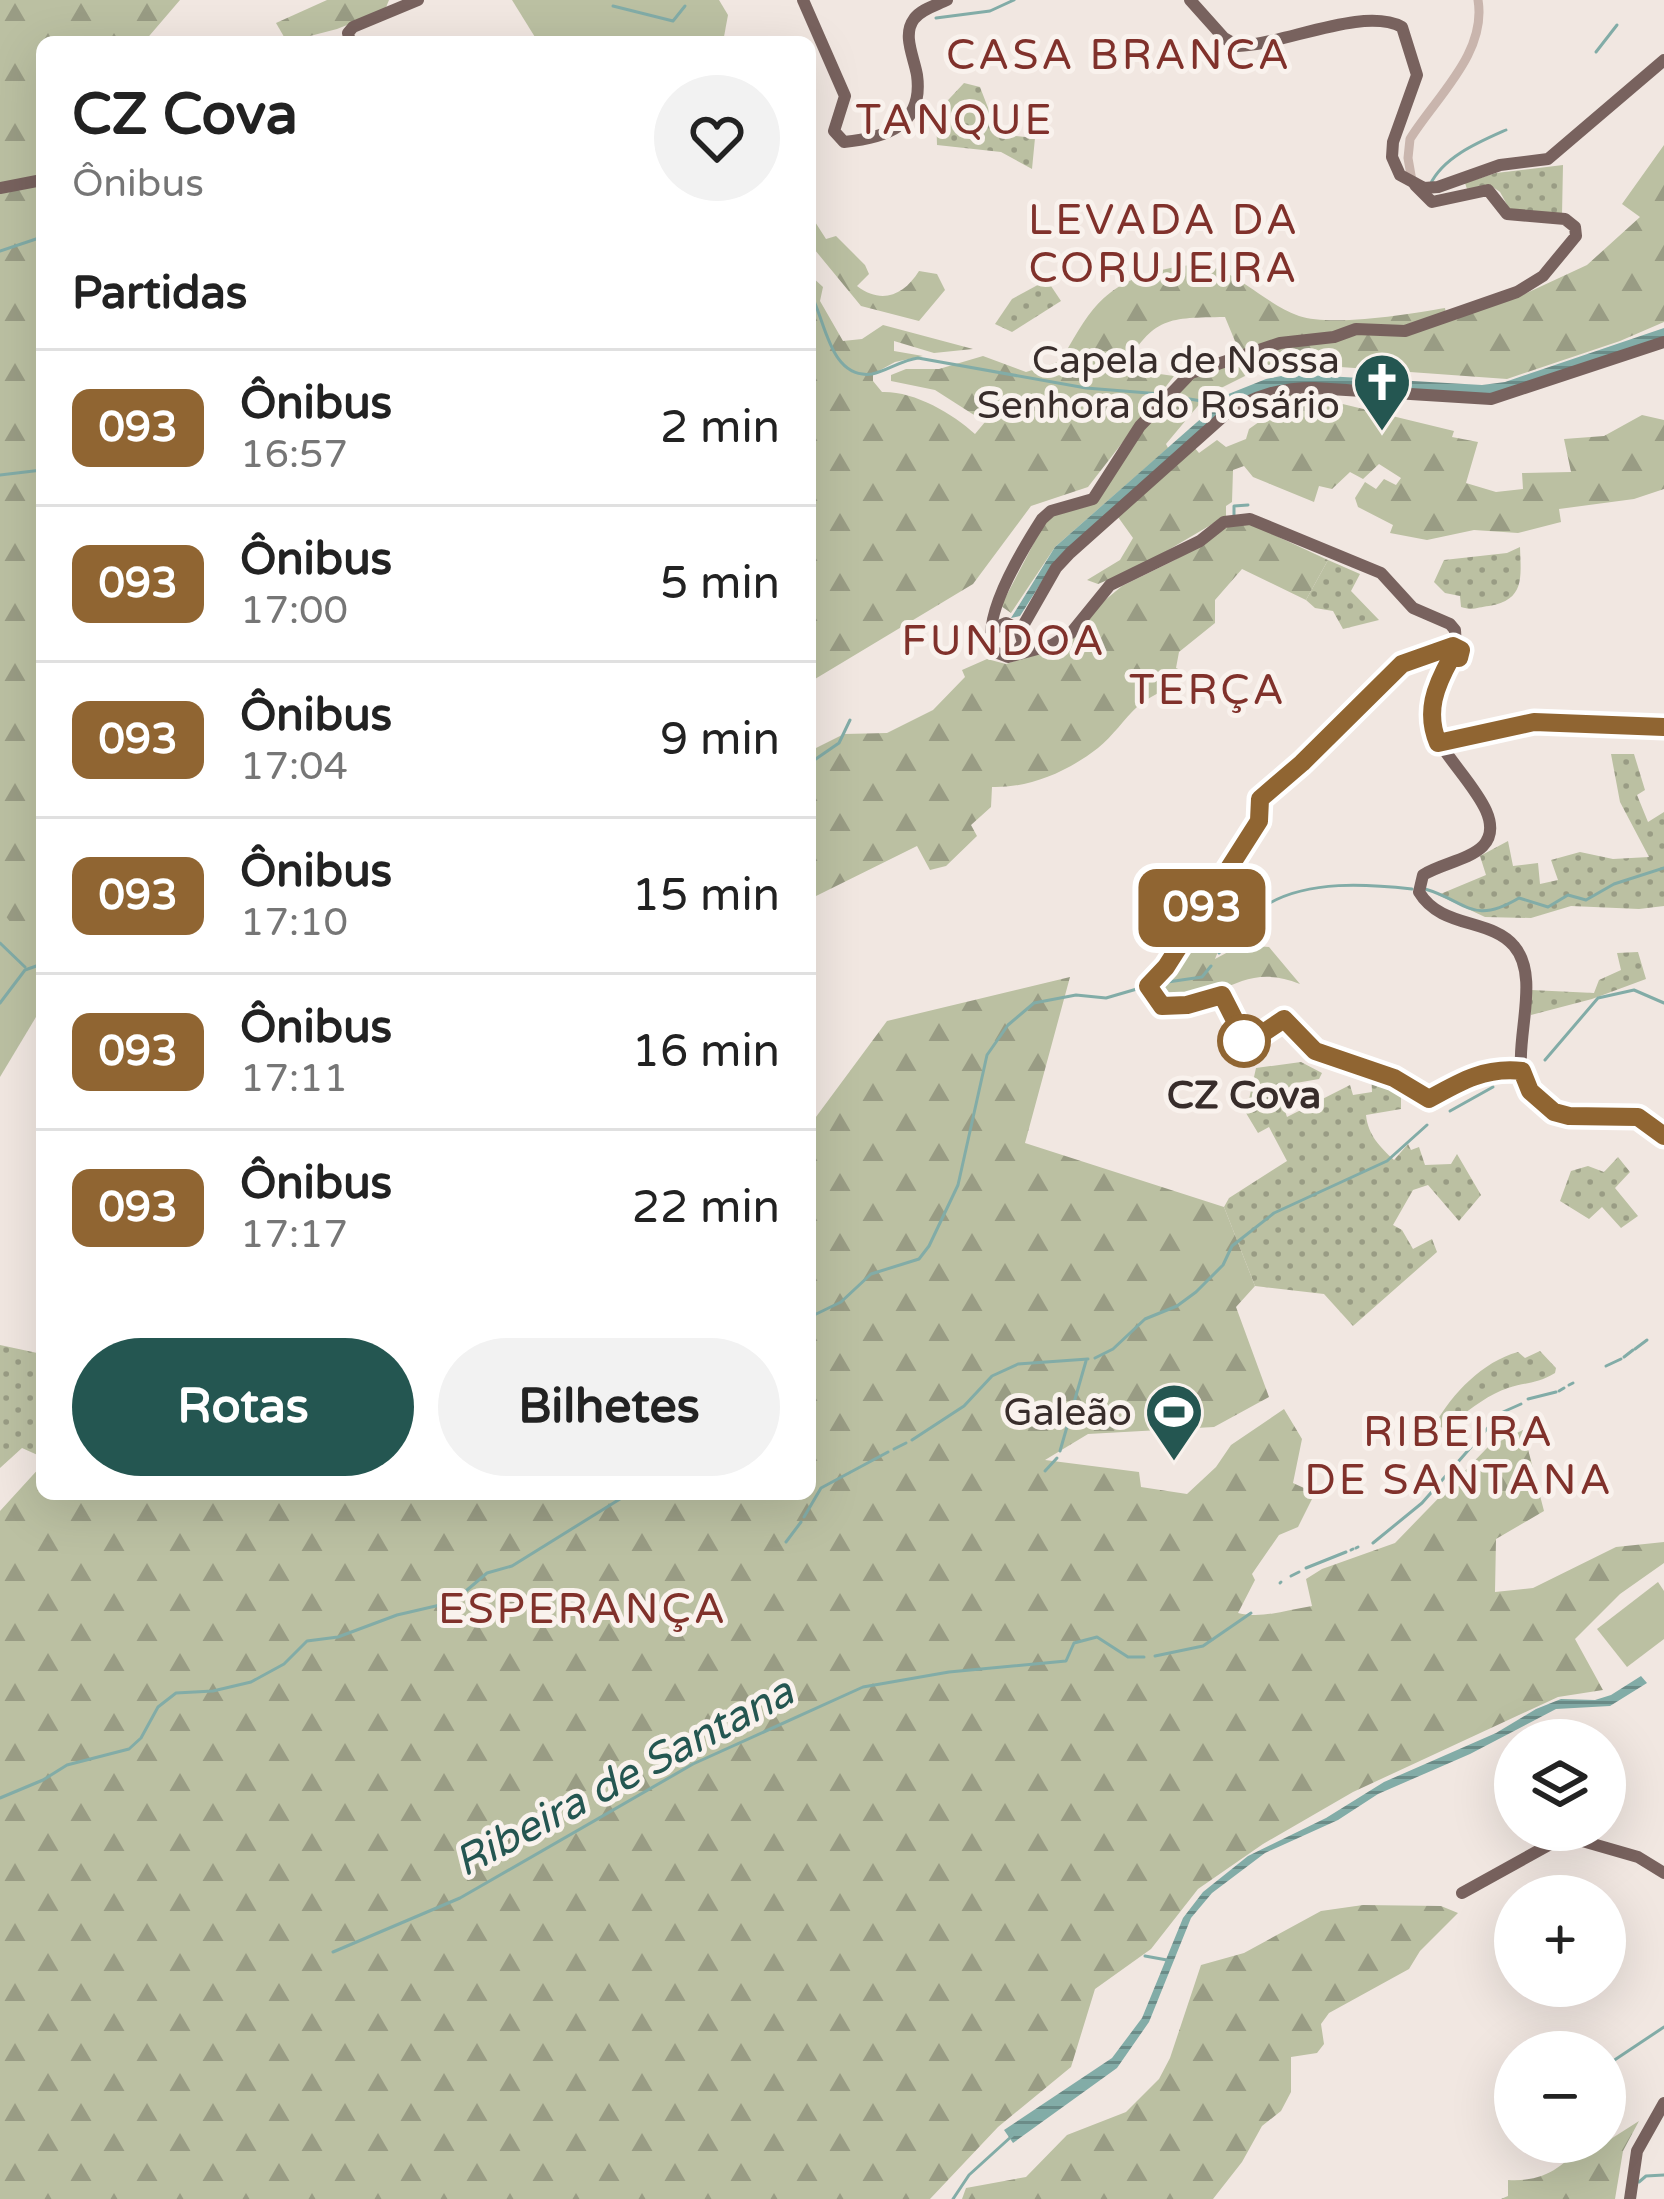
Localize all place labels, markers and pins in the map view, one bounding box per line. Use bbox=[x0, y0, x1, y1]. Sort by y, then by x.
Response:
place label: Capela de Nossa Senhora do Rosário bbox=[977, 337, 1340, 429]
church icon: Capela de Nossa Senhora do Rosário bbox=[1351, 351, 1413, 433]
marker: CZ Cova bbox=[1219, 1016, 1269, 1066]
place label: CZ Cova bbox=[1167, 1072, 1321, 1119]
sports icon: Galeão bbox=[1143, 1381, 1205, 1463]
place label: Galeão bbox=[1003, 1389, 1132, 1436]

